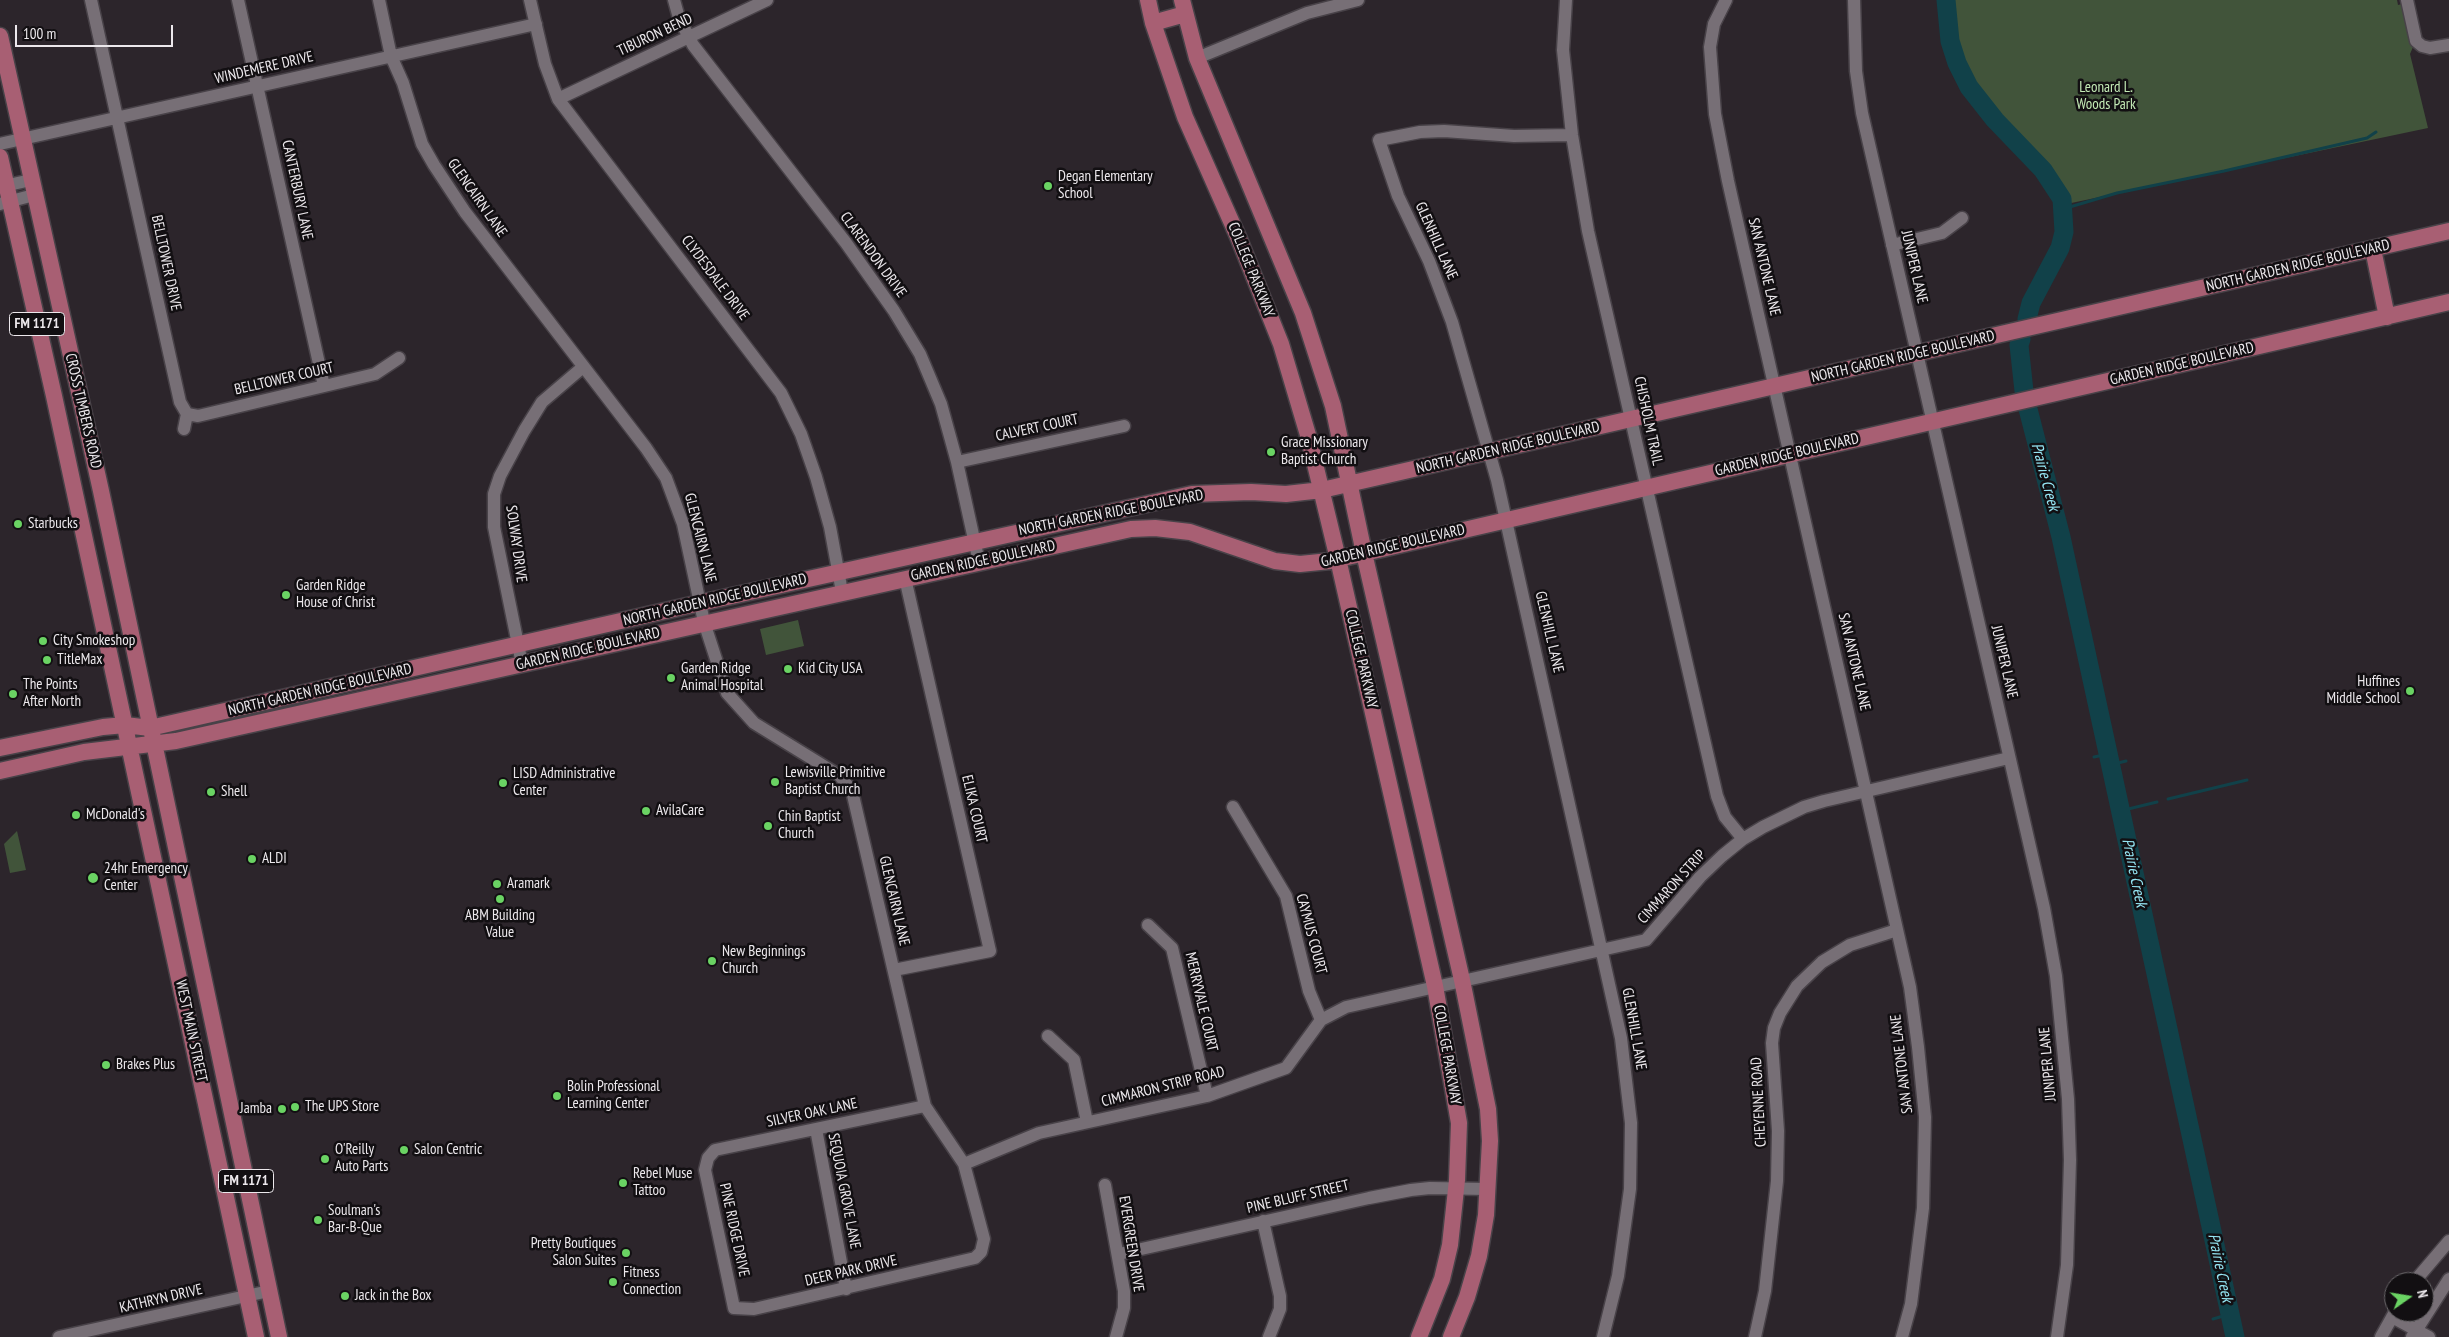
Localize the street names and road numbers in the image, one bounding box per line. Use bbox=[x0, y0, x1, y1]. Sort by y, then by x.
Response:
street label: TIBURON BEND bbox=[615, 10, 695, 60]
street label: WINDEMERE DRIVE bbox=[213, 48, 315, 88]
street label: CANTERBURY LANE bbox=[278, 139, 316, 241]
street label: GLENCAIRN LANE bbox=[443, 155, 511, 241]
street label: GLENHILL LANE bbox=[1411, 199, 1461, 283]
street label: CLARENDON DRIVE bbox=[836, 209, 910, 301]
street label: BELLTOWER DRIVE bbox=[147, 213, 185, 313]
street label: SAN ANTONE LANE bbox=[1744, 216, 1784, 318]
street label: COLLEGE PARKWAY bbox=[1224, 220, 1278, 320]
street label: JUNIPER LANE bbox=[1897, 229, 1931, 305]
street label: CLYDESDALE DRIVE bbox=[677, 232, 753, 324]
street label: NORTH GARDEN RIDGE BOULEVARD bbox=[2204, 236, 2392, 296]
road number: FM 1171 bbox=[10, 312, 64, 336]
street label: NORTH GARDEN RIDGE BOULEVARD bbox=[1809, 327, 1997, 387]
street label: GARDEN RIDGE BOULEVARD bbox=[2108, 339, 2256, 389]
street label: CROSS TIMBERS ROAD bbox=[61, 352, 105, 470]
street label: BELLTOWER COURT bbox=[233, 359, 335, 399]
street label: CHISHOLM TRAIL bbox=[1630, 375, 1666, 467]
street label: CALVERT COURT bbox=[994, 410, 1080, 446]
street label: NORTH GARDEN RIDGE BOULEVARD bbox=[1414, 418, 1602, 478]
street label: GARDEN RIDGE BOULEVARD bbox=[1713, 430, 1861, 480]
street label: NORTH GARDEN RIDGE BOULEVARD bbox=[1017, 486, 1205, 540]
street label: GLENCAIRN LANE bbox=[680, 491, 720, 585]
street label: SOLWAY DRIVE bbox=[502, 504, 530, 584]
street label: GARDEN RIDGE BOULEVARD bbox=[1319, 521, 1467, 571]
street label: GARDEN RIDGE BOULEVARD bbox=[909, 537, 1057, 585]
street label: NORTH GARDEN RIDGE BOULEVARD bbox=[621, 570, 809, 630]
street label: GLENHILL LANE bbox=[1531, 589, 1567, 675]
street label: COLLEGE PARKWAY bbox=[1341, 608, 1381, 710]
street label: SAN ANTONE LANE bbox=[1834, 611, 1874, 713]
street label: GARDEN RIDGE BOULEVARD bbox=[514, 624, 662, 674]
street label: JUNIPER LANE bbox=[1987, 624, 2021, 700]
street label: NORTH GARDEN RIDGE BOULEVARD bbox=[226, 660, 414, 720]
street label: ELIKA COURT bbox=[957, 773, 991, 845]
street label: CIMMARON STRIP bbox=[1634, 846, 1710, 928]
street label: GLENCAIRN LANE bbox=[875, 854, 913, 948]
street label: CAYMUS COURT bbox=[1292, 892, 1330, 976]
street label: MERRYVALE COURT bbox=[1181, 951, 1221, 1053]
street label: WEST MAIN STREET bbox=[171, 978, 211, 1084]
street label: GLENHILL LANE bbox=[1618, 986, 1650, 1072]
street label: COLLEGE PARKWAY bbox=[1429, 1004, 1465, 1106]
street label: SAN ANTONE LANE bbox=[1887, 1013, 1917, 1115]
street label: JUNIPER LANE bbox=[2036, 1026, 2060, 1102]
street label: CHEYENNE ROAD bbox=[1748, 1057, 1770, 1147]
street label: CIMMARON STRIP ROAD bbox=[1100, 1063, 1226, 1111]
street label: SILVER OAK LANE bbox=[765, 1095, 859, 1131]
street label: SEQUOIA GROVE LANE bbox=[824, 1132, 864, 1250]
road number: FM 1171 bbox=[218, 1170, 274, 1192]
street label: PINE BLUFF STREET bbox=[1245, 1176, 1351, 1218]
street label: PINE RIDGE DRIVE bbox=[715, 1181, 753, 1279]
street label: EVERGREEN DRIVE bbox=[1115, 1195, 1147, 1293]
street label: DEER PARK DRIVE bbox=[803, 1252, 899, 1290]
street label: KATHRYN DRIVE bbox=[118, 1281, 204, 1317]

